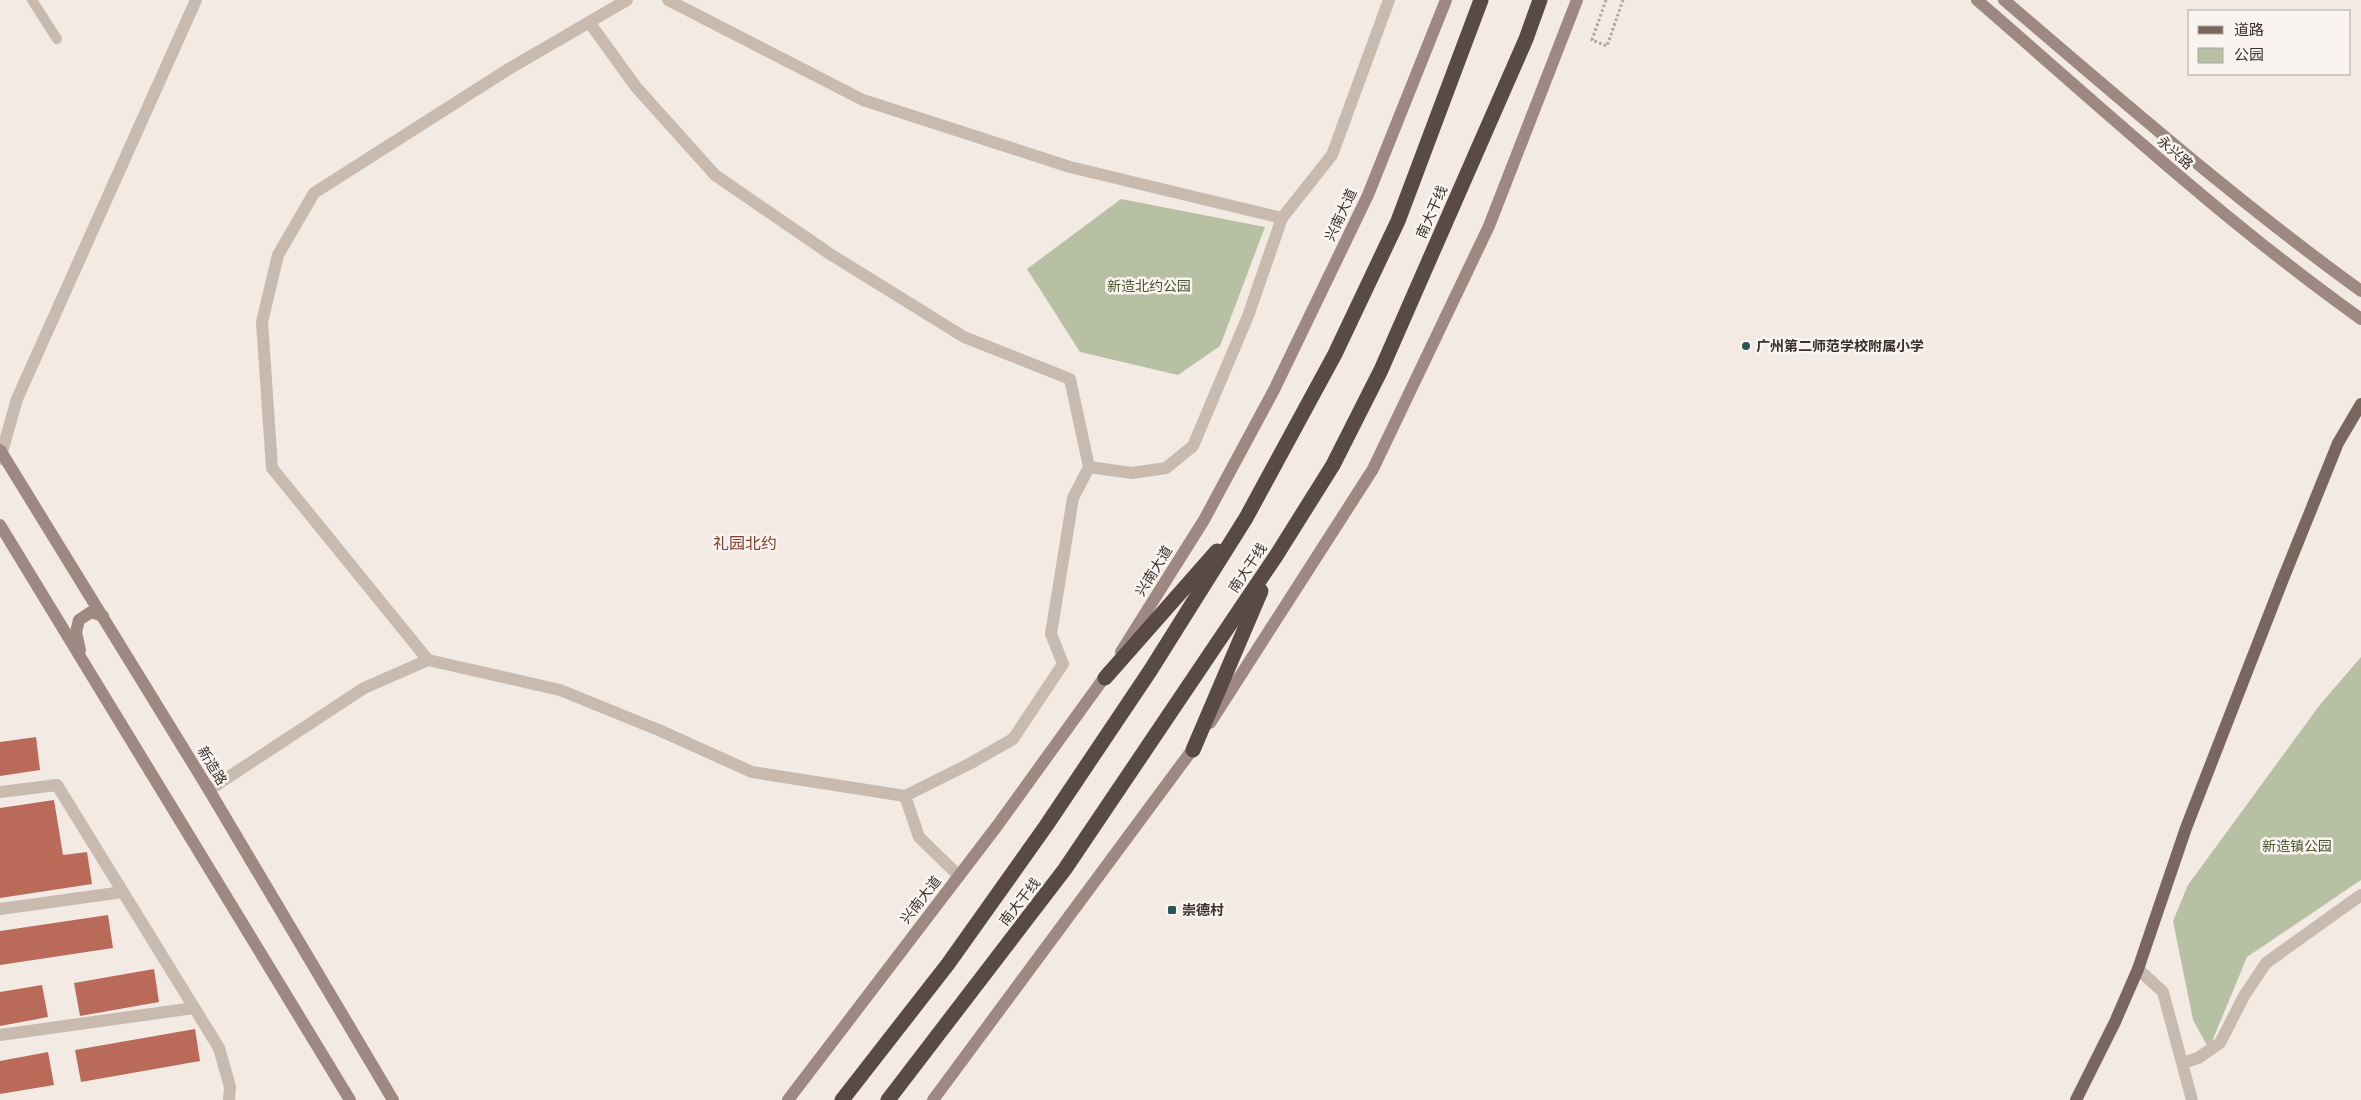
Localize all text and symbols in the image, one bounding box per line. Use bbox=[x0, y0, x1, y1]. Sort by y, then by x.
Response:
legend bbox=[2188, 10, 2351, 75]
text: 道路 bbox=[2234, 21, 2264, 39]
text: 公园 bbox=[2234, 46, 2264, 64]
street label: 永兴路 bbox=[2154, 133, 2196, 173]
street label: 南大干线 bbox=[1413, 183, 1451, 241]
street label: 兴南大道 bbox=[1321, 186, 1361, 244]
park label: 新造北约公园 bbox=[1107, 278, 1191, 295]
place label: 广州第二师范学校附属小学 bbox=[1756, 338, 1924, 355]
marker: 广州第二师范学校附属小学 bbox=[1740, 340, 1752, 352]
district label: 礼园北约 bbox=[713, 534, 777, 553]
street label: 南大干线 bbox=[1225, 540, 1271, 596]
street label: 兴南大道 bbox=[1132, 543, 1176, 599]
street label: 新造路 bbox=[194, 744, 230, 788]
park label: 新造镇公园 bbox=[2262, 838, 2332, 855]
street label: 兴南大道 bbox=[897, 873, 945, 927]
street label: 南大干线 bbox=[996, 875, 1044, 929]
place label: 崇德村 bbox=[1182, 902, 1224, 919]
marker: 崇德村 bbox=[1166, 904, 1178, 916]

